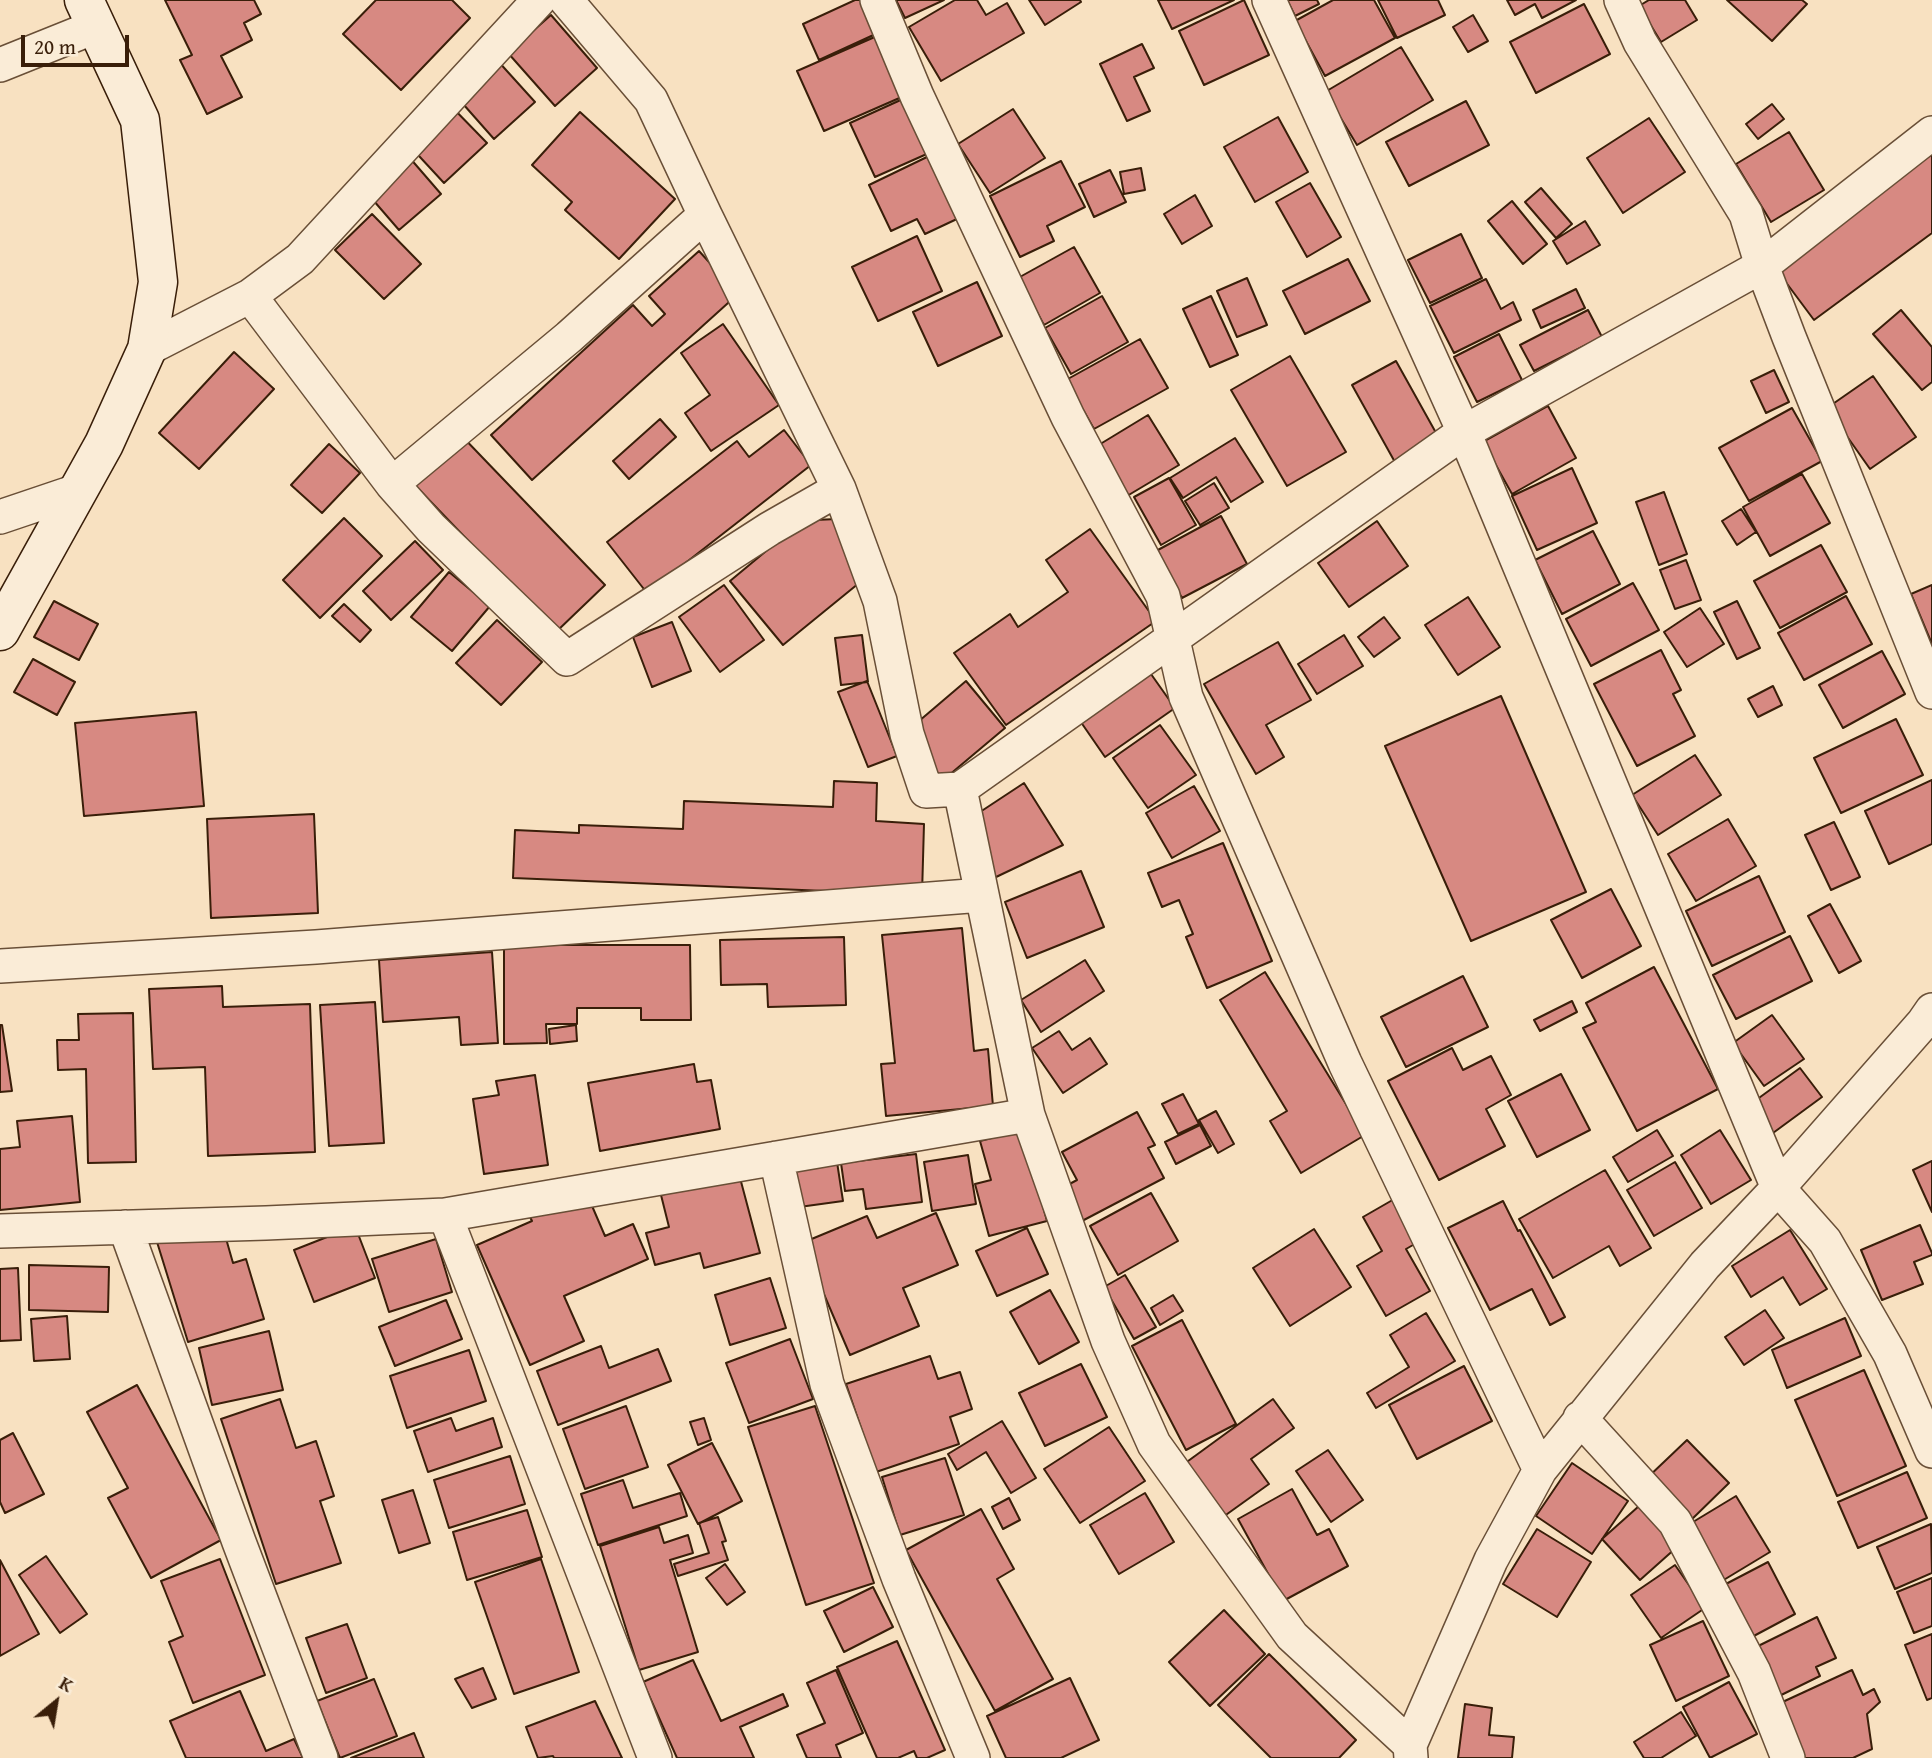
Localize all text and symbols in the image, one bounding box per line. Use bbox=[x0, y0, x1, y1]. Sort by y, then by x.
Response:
scale bar bbox=[24, 21, 133, 65]
text: 20 m bbox=[34, 31, 76, 62]
north arrow bbox=[21, 1667, 91, 1737]
text: K bbox=[54, 1669, 79, 1699]

